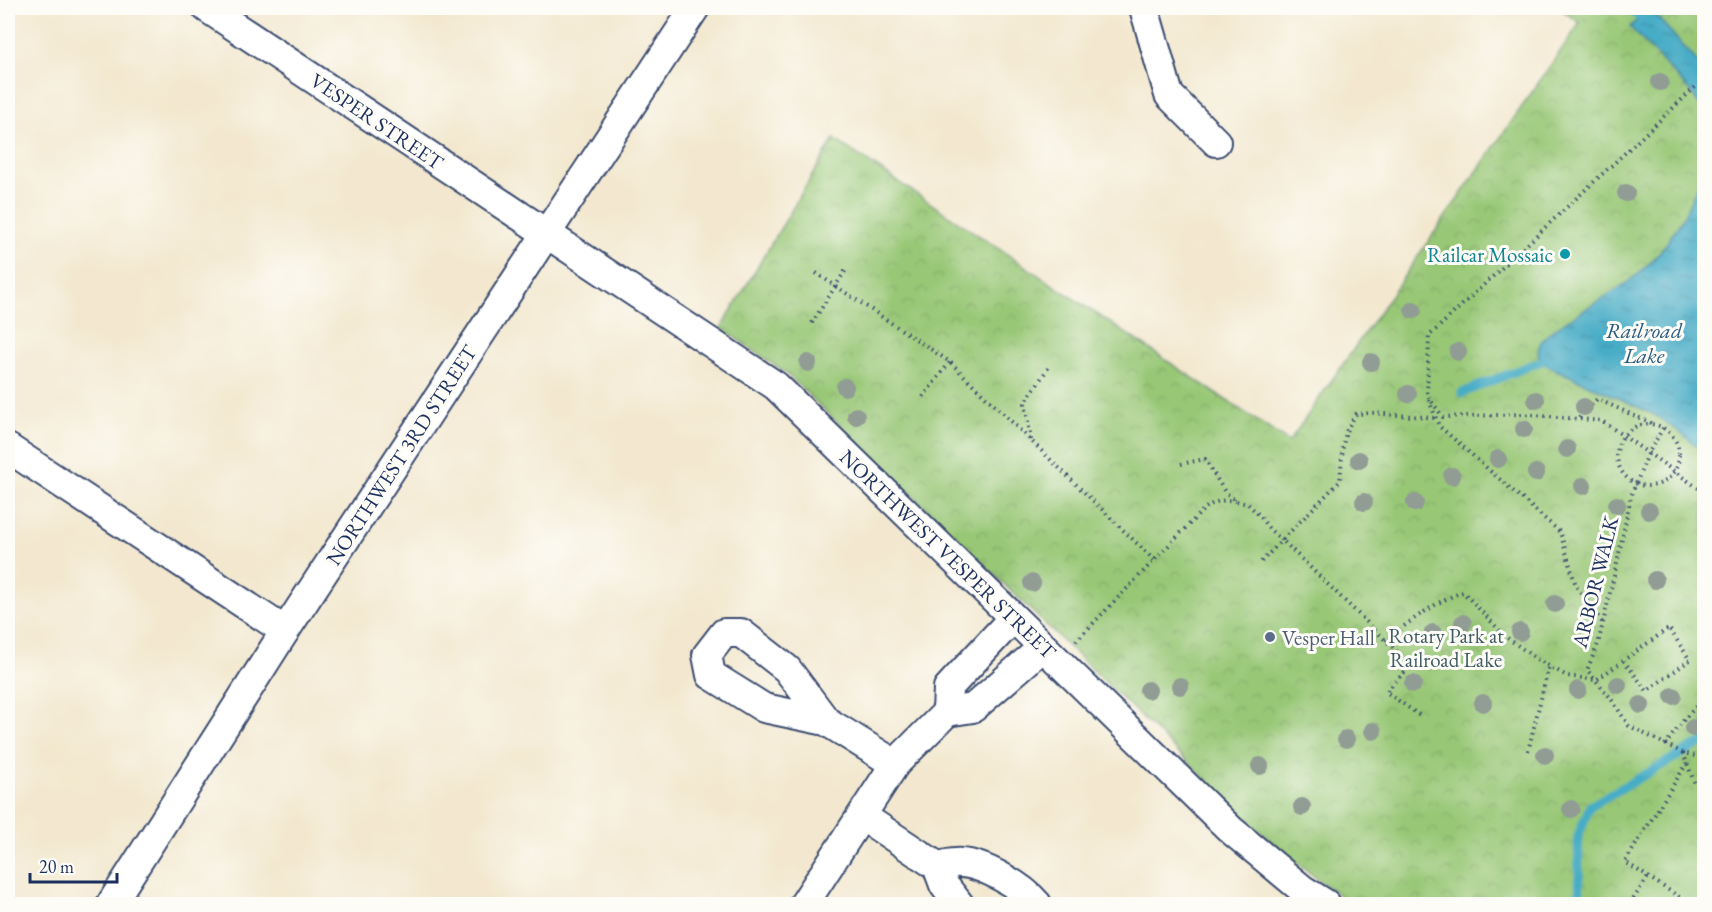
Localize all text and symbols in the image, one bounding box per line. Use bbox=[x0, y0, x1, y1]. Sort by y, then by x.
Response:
street label: VESPER STREET bbox=[305, 66, 450, 176]
place label: Railcar Mossaic bbox=[1427, 241, 1553, 268]
marker: Railcar Mossaic bbox=[1558, 247, 1572, 261]
water label: Railroad Lake bbox=[1606, 316, 1683, 370]
street label: NORTHWEST 3RD STREET bbox=[320, 339, 483, 570]
street label: NORTHWEST VESPER STREET bbox=[834, 443, 1063, 665]
street label: ARBOR WALK bbox=[1565, 513, 1625, 652]
park label: Rotary Park at Railroad Lake bbox=[1388, 622, 1504, 673]
place label: Vesper Hall bbox=[1282, 624, 1375, 651]
marker: Vesper Hall bbox=[1263, 630, 1277, 644]
scale bar bbox=[30, 846, 117, 884]
text: 20 m bbox=[39, 855, 74, 878]

